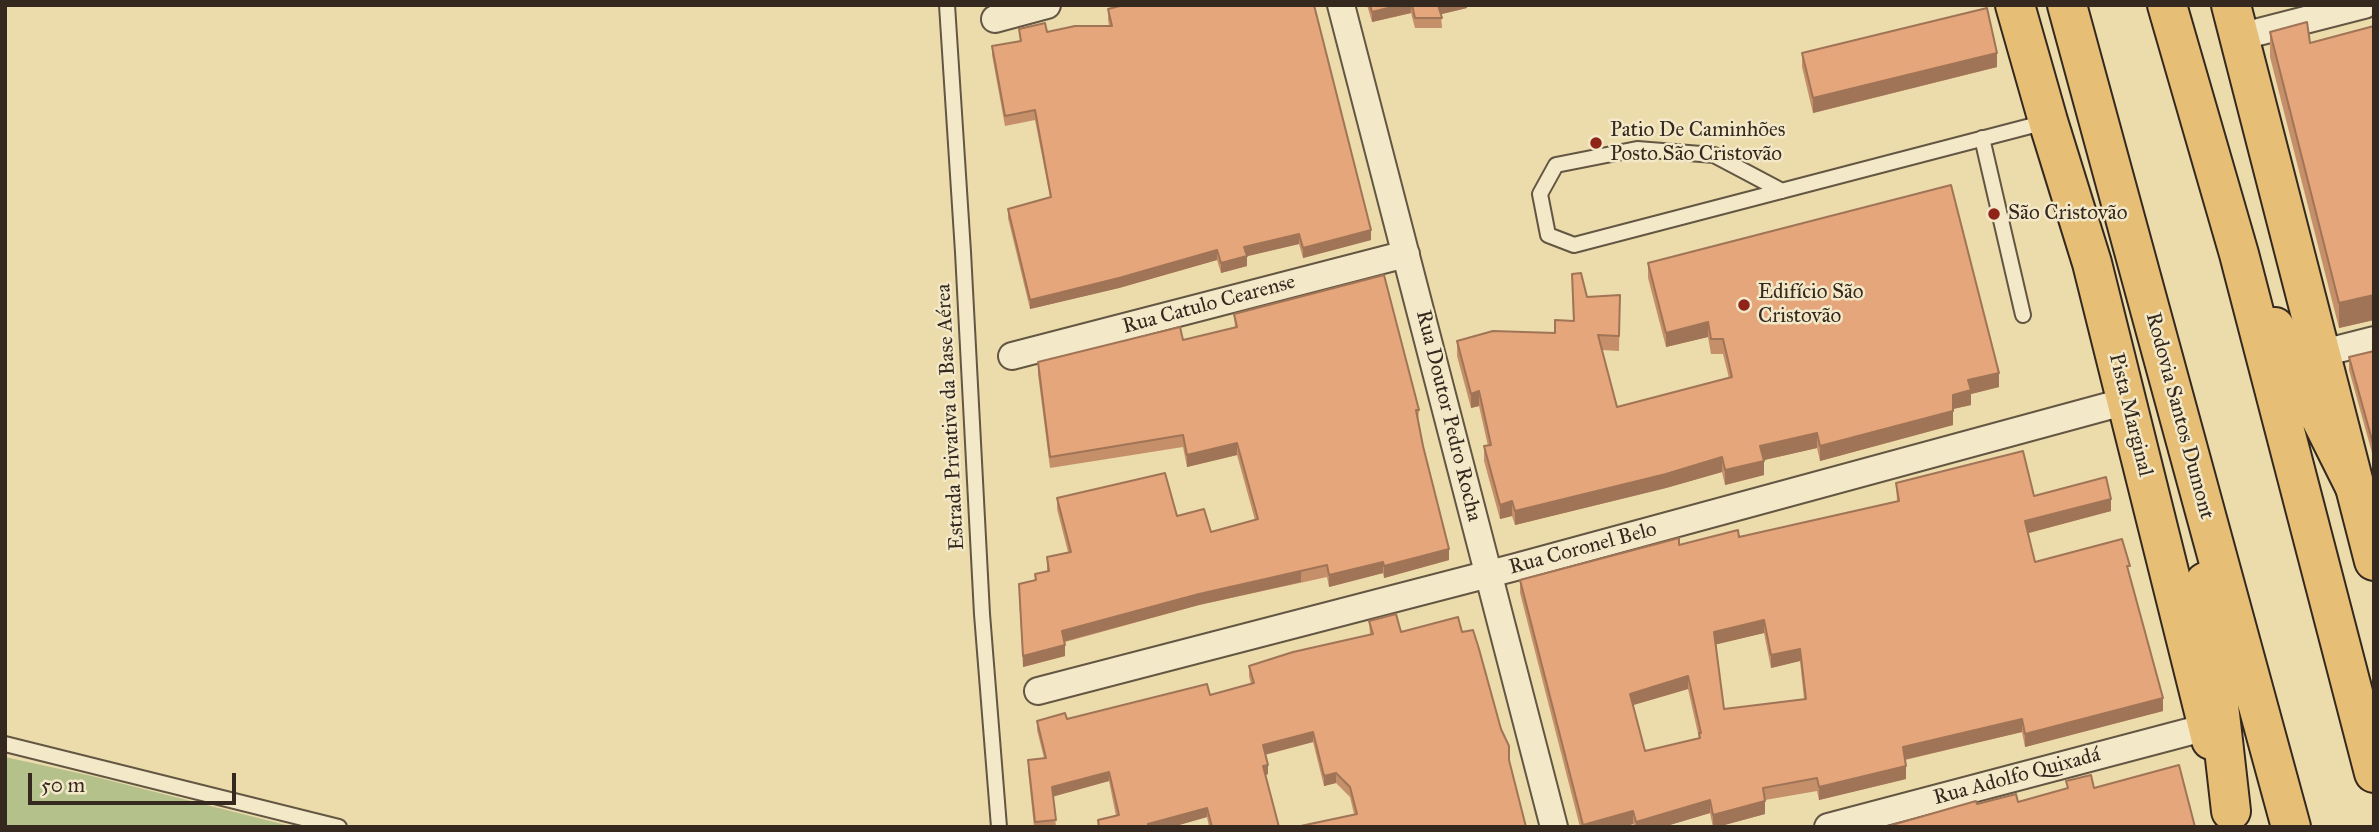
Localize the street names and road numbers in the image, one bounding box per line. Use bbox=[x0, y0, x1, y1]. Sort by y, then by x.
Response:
street label: Rua Catulo Cearense bbox=[1120, 270, 1298, 340]
street label: Estrada Privativa da Base Aérea bbox=[931, 283, 971, 551]
street label: Rua Doutor Pedro Rocha bbox=[1410, 308, 1486, 524]
street label: Rodovia Santos Dumont bbox=[2139, 310, 2219, 522]
street label: Pista Marginal bbox=[2103, 351, 2157, 479]
street label: Rua Coronel Belo bbox=[1506, 517, 1660, 581]
street label: Rua Adolfo Quixadá bbox=[1931, 743, 2103, 811]

